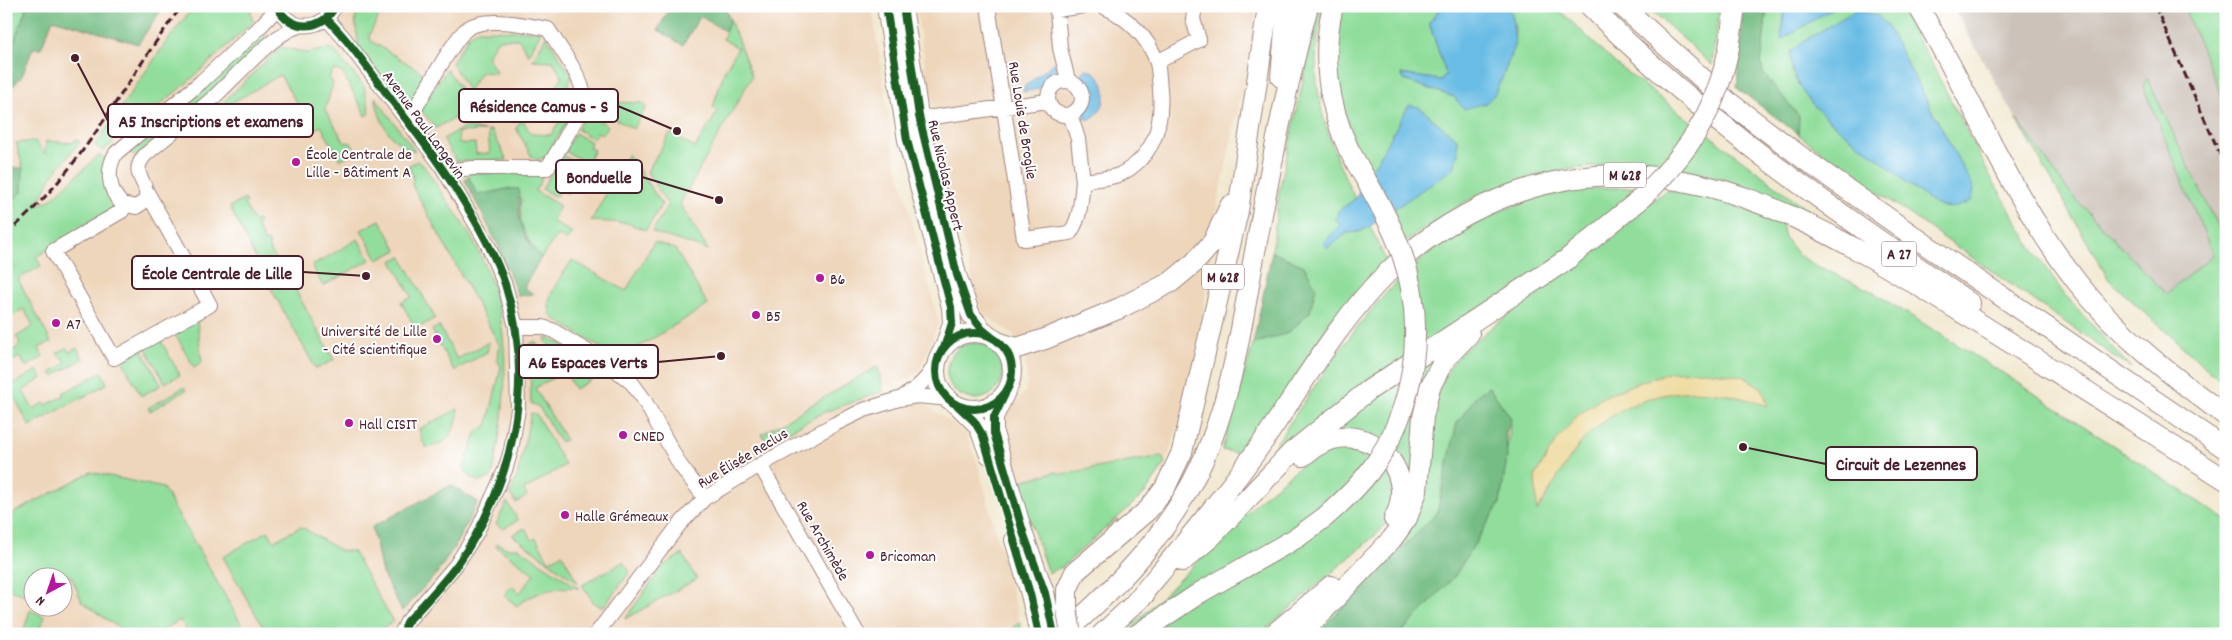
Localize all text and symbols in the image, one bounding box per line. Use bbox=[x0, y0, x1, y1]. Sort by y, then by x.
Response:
street label: Rue Louis de Broglie bbox=[1001, 60, 1042, 181]
street label: Avenue Paul Langevin bbox=[376, 67, 470, 184]
callout: Résidence Camus - S bbox=[459, 89, 618, 122]
text: Résidence Camus - S bbox=[470, 96, 608, 121]
callout: A5 Inscriptions et examens bbox=[108, 104, 313, 137]
text: A5 Inscriptions et examens bbox=[118, 111, 304, 136]
street label: Rue Nicolas Appert bbox=[921, 118, 969, 234]
place label: École Centrale de Lille - Bâtiment A bbox=[306, 144, 412, 185]
marker: École Centrale de Lille - Bâtiment A bbox=[290, 156, 302, 168]
callout: Bonduelle bbox=[556, 160, 642, 193]
road number: M 628 bbox=[1604, 162, 1646, 188]
text: Bonduelle bbox=[566, 167, 632, 192]
road number: A 27 bbox=[1882, 242, 1916, 266]
callout: École Centrale de Lille bbox=[132, 256, 303, 289]
text: École Centrale de Lille bbox=[142, 263, 292, 288]
road number: M 628 bbox=[1202, 264, 1244, 290]
place label: B6 bbox=[830, 269, 846, 292]
marker: B6 bbox=[814, 272, 826, 284]
place label: B5 bbox=[766, 306, 781, 329]
marker: B5 bbox=[750, 309, 762, 321]
place label: A7 bbox=[66, 314, 81, 337]
marker: A7 bbox=[50, 317, 62, 329]
place label: Université de Lille ‐ Cité scientifique bbox=[321, 321, 427, 362]
marker: Université de Lille ‐ Cité scientifique bbox=[431, 333, 443, 345]
callout: A6 Espaces Verts bbox=[519, 345, 658, 378]
text: A6 Espaces Verts bbox=[528, 352, 648, 377]
place label: Hall CISIT bbox=[359, 414, 418, 437]
marker: Hall CISIT bbox=[343, 417, 355, 429]
street label: Rue Élisée Reclus bbox=[693, 423, 793, 495]
place label: CNED bbox=[633, 426, 664, 449]
marker: CNED bbox=[617, 429, 629, 441]
callout: Circuit de Lezennes bbox=[1826, 447, 1977, 480]
text: Circuit de Lezennes bbox=[1836, 454, 1967, 479]
street label: Rue Archimède bbox=[790, 497, 854, 586]
place label: Halle Grémeaux bbox=[575, 506, 668, 529]
marker: Halle Grémeaux bbox=[559, 509, 571, 521]
place label: Bricoman bbox=[880, 546, 936, 569]
marker: Bricoman bbox=[864, 549, 876, 561]
north arrow bbox=[22, 568, 72, 618]
text: N bbox=[32, 590, 50, 610]

